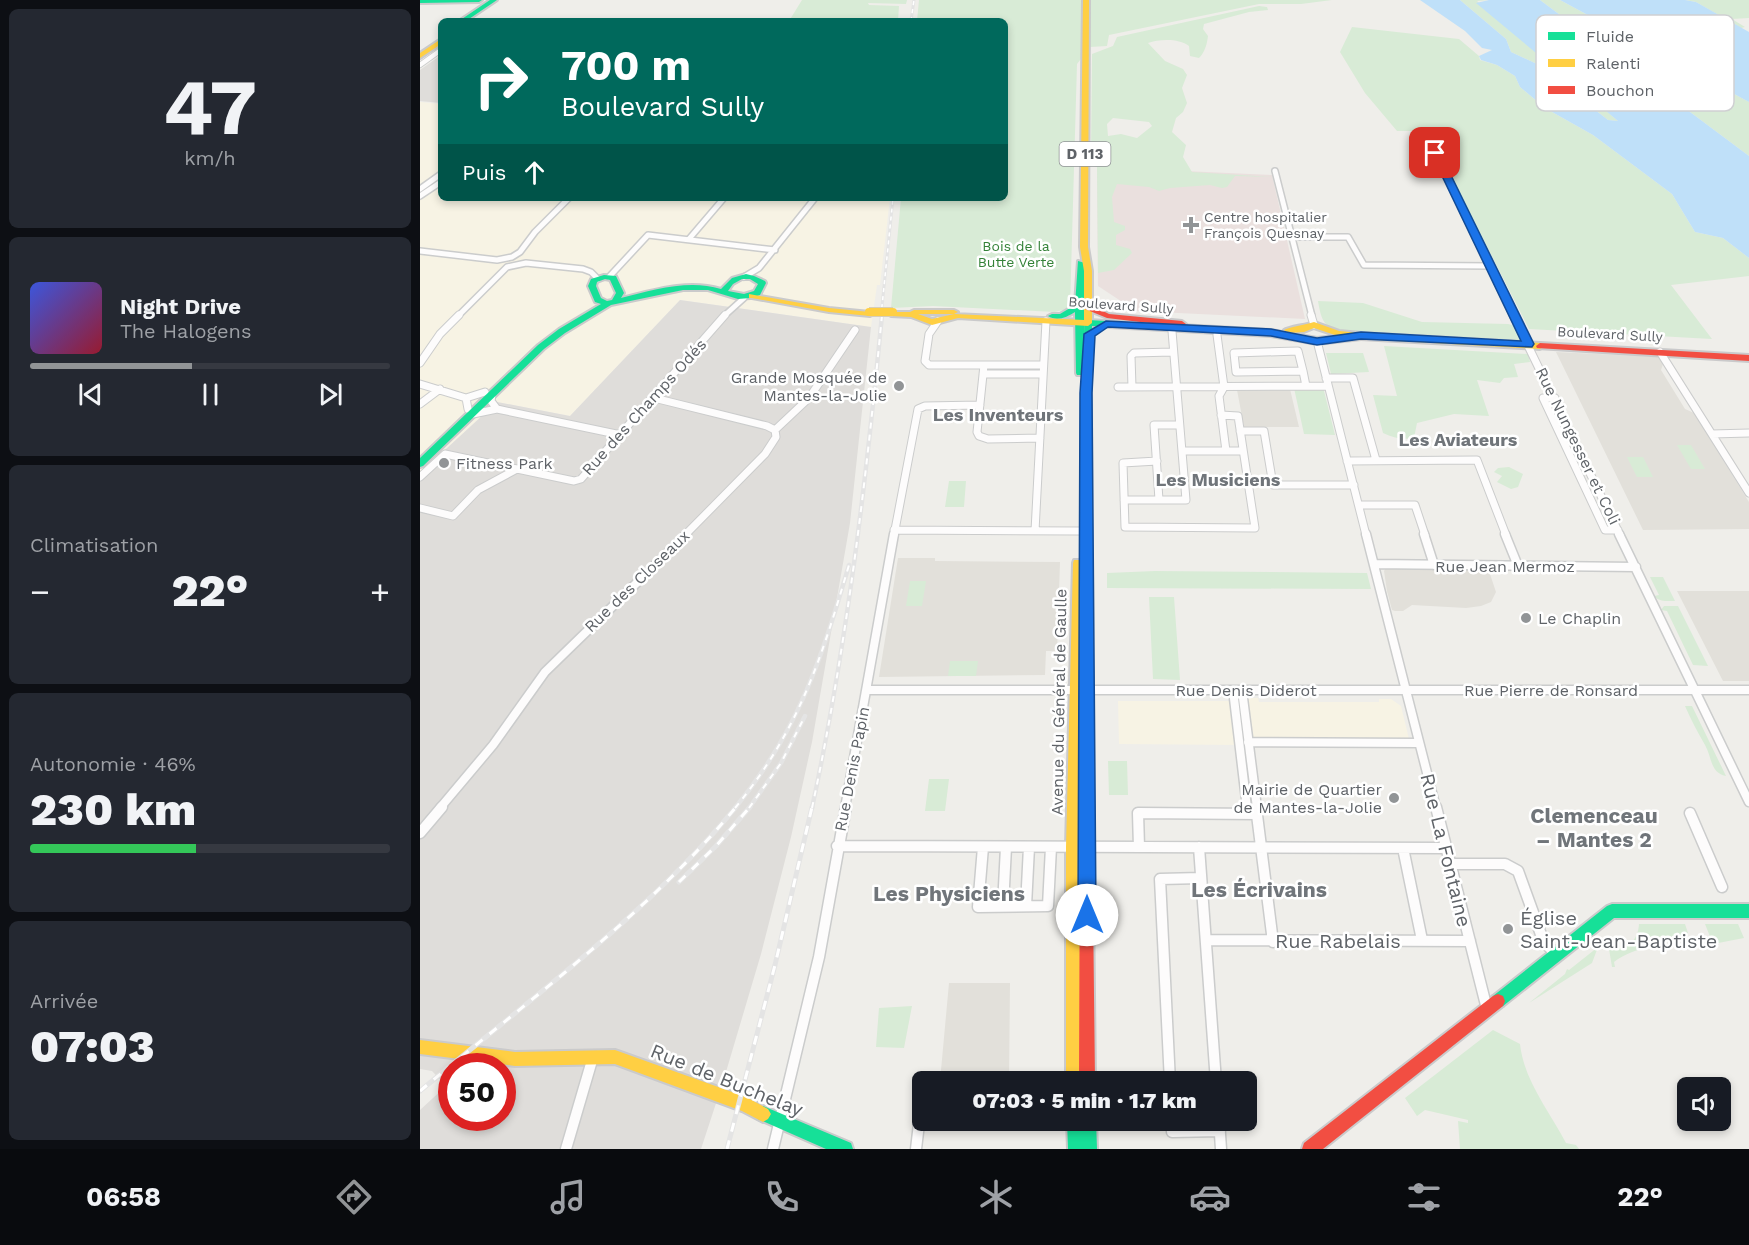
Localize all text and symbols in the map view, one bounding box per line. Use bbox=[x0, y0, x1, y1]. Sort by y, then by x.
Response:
legend bbox=[1536, 15, 1734, 111]
text: Fluide bbox=[1586, 27, 1634, 46]
text: 700 m bbox=[561, 41, 691, 90]
icon: right bbox=[462, 42, 540, 120]
text: Ralenti bbox=[1586, 54, 1641, 73]
text: 47 bbox=[163, 61, 257, 153]
text: Bouchon bbox=[1586, 81, 1654, 100]
text: Boulevard Sully bbox=[561, 91, 764, 123]
pin bbox=[1409, 127, 1460, 178]
icon: arrive bbox=[1418, 136, 1451, 169]
road number: D 113 bbox=[1060, 142, 1110, 166]
text: km/h bbox=[184, 146, 236, 170]
icon: ahead bbox=[518, 156, 551, 189]
text: Puis bbox=[462, 160, 506, 185]
place label: Centre hospitalier François Quesnay bbox=[1204, 209, 1327, 241]
marker: Centre hospitalier François Quesnay bbox=[1182, 216, 1200, 234]
park label: Bois de la Butte Verte bbox=[978, 238, 1054, 270]
street label: Boulevard Sully bbox=[1068, 293, 1175, 317]
text: Night Drive bbox=[120, 294, 241, 319]
text: The Halogens bbox=[120, 319, 252, 343]
street label: Boulevard Sully bbox=[1557, 323, 1664, 345]
street label: Rue des Champs Odés bbox=[578, 335, 710, 479]
street label: Rue Nungesser et Coli bbox=[1532, 364, 1624, 528]
place label: Grande Mosquée de Mantes-la-Jolie bbox=[731, 368, 887, 405]
icon: previous bbox=[74, 378, 107, 411]
icon: pause bbox=[194, 378, 227, 411]
icon: next bbox=[314, 378, 347, 411]
marker: Grande Mosquée de Mantes-la-Jolie bbox=[892, 379, 906, 393]
district label: Les Inventeurs bbox=[933, 404, 1064, 425]
district label: Les Aviateurs bbox=[1399, 429, 1518, 450]
place label: Fitness Park bbox=[456, 454, 553, 473]
marker: Fitness Park bbox=[437, 456, 451, 470]
district label: Les Musiciens bbox=[1156, 469, 1281, 490]
street label: Rue des Closeaux bbox=[580, 526, 694, 636]
text: Climatisation bbox=[30, 533, 158, 557]
street label: Rue Jean Mermoz bbox=[1435, 557, 1575, 576]
text: 22° bbox=[172, 564, 248, 617]
text: − bbox=[30, 572, 50, 611]
text: + bbox=[370, 572, 390, 611]
street label: Avenue du Général de Gaulle bbox=[1048, 588, 1070, 816]
place label: Le Chaplin bbox=[1538, 609, 1621, 628]
marker: Le Chaplin bbox=[1519, 611, 1533, 625]
street label: Rue Denis Diderot bbox=[1175, 681, 1317, 700]
street label: Rue Pierre de Ronsard bbox=[1464, 681, 1638, 700]
street label: Rue Denis Papin bbox=[831, 705, 873, 833]
text: Autonomie · 46% bbox=[30, 752, 196, 776]
street label: Rue La Fontaine bbox=[1415, 771, 1477, 929]
place label: Mairie de Quartier de Mantes-la-Jolie bbox=[1234, 780, 1382, 817]
text: 230 km bbox=[30, 783, 196, 836]
marker: Mairie de Quartier de Mantes-la-Jolie bbox=[1387, 791, 1401, 805]
district label: Clemenceau – Mantes 2 bbox=[1530, 803, 1658, 852]
district label: Les Écrivains bbox=[1191, 877, 1327, 902]
district label: Les Physiciens bbox=[873, 881, 1025, 906]
position arrow bbox=[1055, 883, 1119, 947]
place label: Église Saint-Jean-Baptiste bbox=[1520, 906, 1717, 953]
marker: Église Saint-Jean-Baptiste bbox=[1501, 922, 1515, 936]
street label: Rue Rabelais bbox=[1275, 929, 1401, 953]
text: Arrivée bbox=[30, 989, 98, 1013]
text: 07:03 bbox=[30, 1020, 155, 1073]
street label: Rue de Buchelay bbox=[647, 1038, 807, 1122]
speed limit sign: 50 bbox=[438, 1053, 516, 1131]
map controls bbox=[1677, 1077, 1731, 1131]
button: sound bbox=[1677, 1077, 1731, 1131]
text: 07:03 · 5 min · 1.7 km bbox=[972, 1088, 1197, 1113]
icon: directions bbox=[333, 1176, 375, 1218]
icon: music bbox=[547, 1176, 589, 1218]
icon: phone bbox=[761, 1176, 803, 1218]
icon: climate bbox=[975, 1176, 1017, 1218]
icon: car bbox=[1189, 1176, 1231, 1218]
icon: filters bbox=[1403, 1176, 1445, 1218]
text: 06:58 bbox=[86, 1181, 161, 1213]
text: 22° bbox=[1617, 1181, 1663, 1213]

